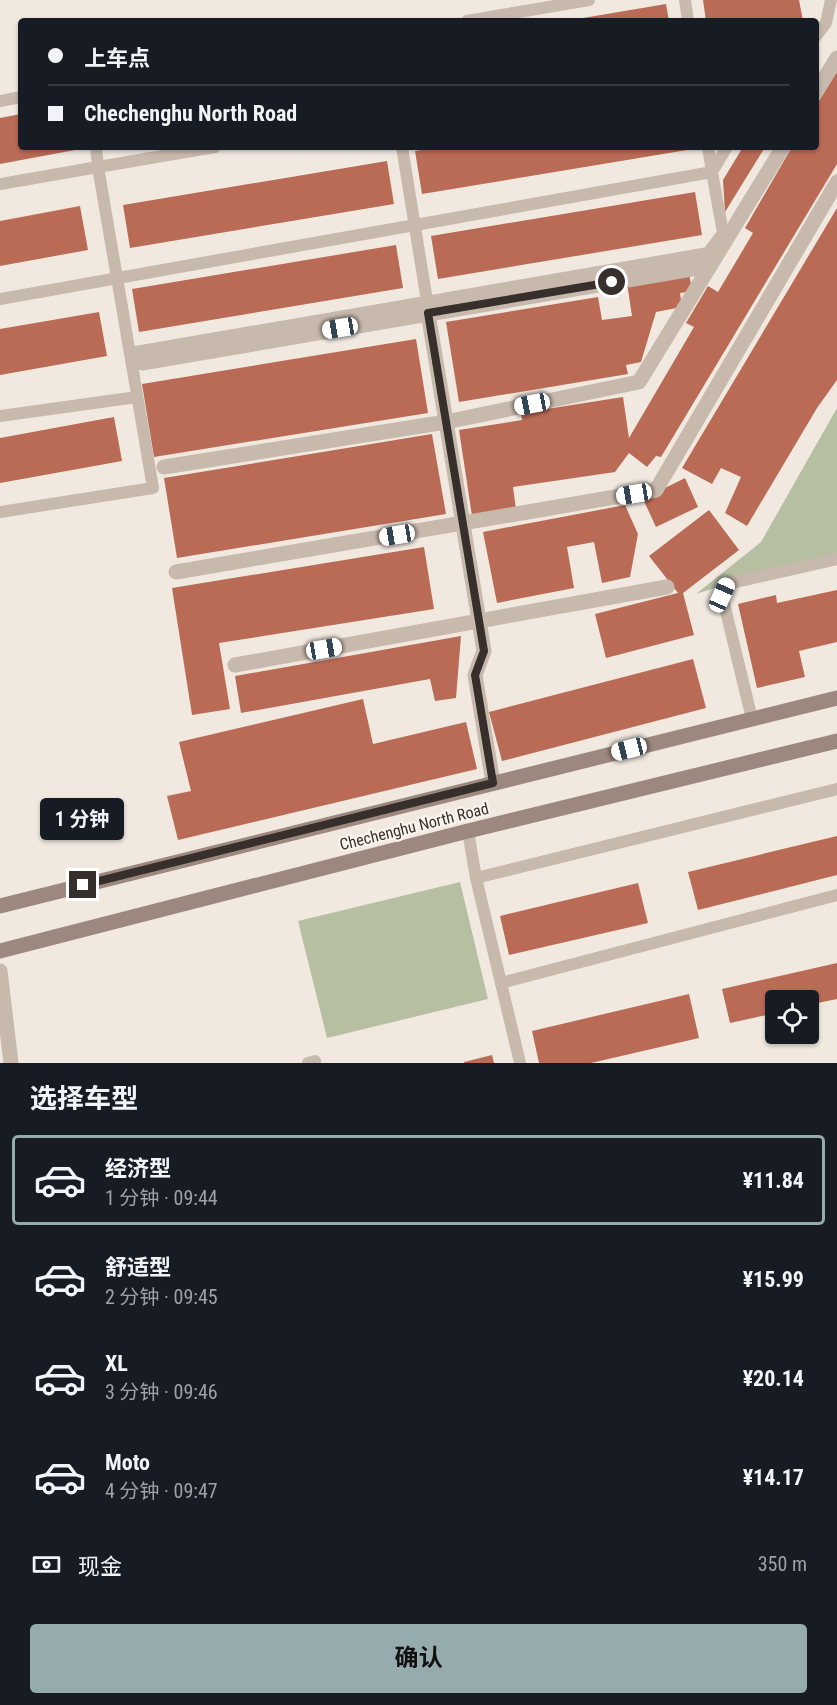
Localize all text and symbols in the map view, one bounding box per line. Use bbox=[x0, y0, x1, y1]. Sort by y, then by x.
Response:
text: 上车点 bbox=[84, 46, 150, 71]
text: Chechenghu North Road bbox=[84, 101, 297, 126]
route start bbox=[598, 268, 625, 295]
car bbox=[321, 316, 359, 340]
car bbox=[513, 392, 551, 416]
car bbox=[615, 482, 653, 506]
car bbox=[378, 523, 416, 547]
car bbox=[706, 575, 738, 615]
car bbox=[305, 637, 343, 661]
car bbox=[609, 736, 649, 762]
callout: 1 分钟 bbox=[41, 798, 125, 840]
street label: Chechenghu North Road bbox=[338, 799, 491, 854]
text: 1 分钟 bbox=[55, 807, 109, 831]
route end bbox=[69, 871, 96, 898]
map controls bbox=[765, 990, 819, 1044]
button: locate bbox=[765, 990, 819, 1044]
text: 选择车型 bbox=[30, 1083, 138, 1115]
icon: car bbox=[33, 1153, 87, 1207]
text: 经济型 bbox=[105, 1156, 171, 1181]
text: ¥11.84 bbox=[743, 1168, 804, 1193]
text: 1 分钟 · 09:44 bbox=[105, 1186, 218, 1210]
icon: car bbox=[33, 1252, 87, 1306]
text: 舒适型 bbox=[105, 1255, 171, 1280]
text: ¥15.99 bbox=[743, 1267, 804, 1292]
text: 2 分钟 · 09:45 bbox=[105, 1285, 218, 1309]
icon: car bbox=[33, 1351, 87, 1405]
text: XL bbox=[105, 1351, 128, 1376]
text: ¥20.14 bbox=[743, 1366, 804, 1391]
text: 3 分钟 · 09:46 bbox=[105, 1380, 218, 1404]
icon: car bbox=[33, 1450, 87, 1504]
text: Moto bbox=[105, 1450, 150, 1475]
text: ¥14.17 bbox=[743, 1465, 804, 1490]
text: 4 分钟 · 09:47 bbox=[105, 1479, 218, 1503]
icon: cash bbox=[30, 1548, 63, 1581]
text: 350 m bbox=[758, 1552, 807, 1576]
text: 现金 bbox=[78, 1554, 122, 1579]
button: 确认 bbox=[30, 1624, 807, 1693]

